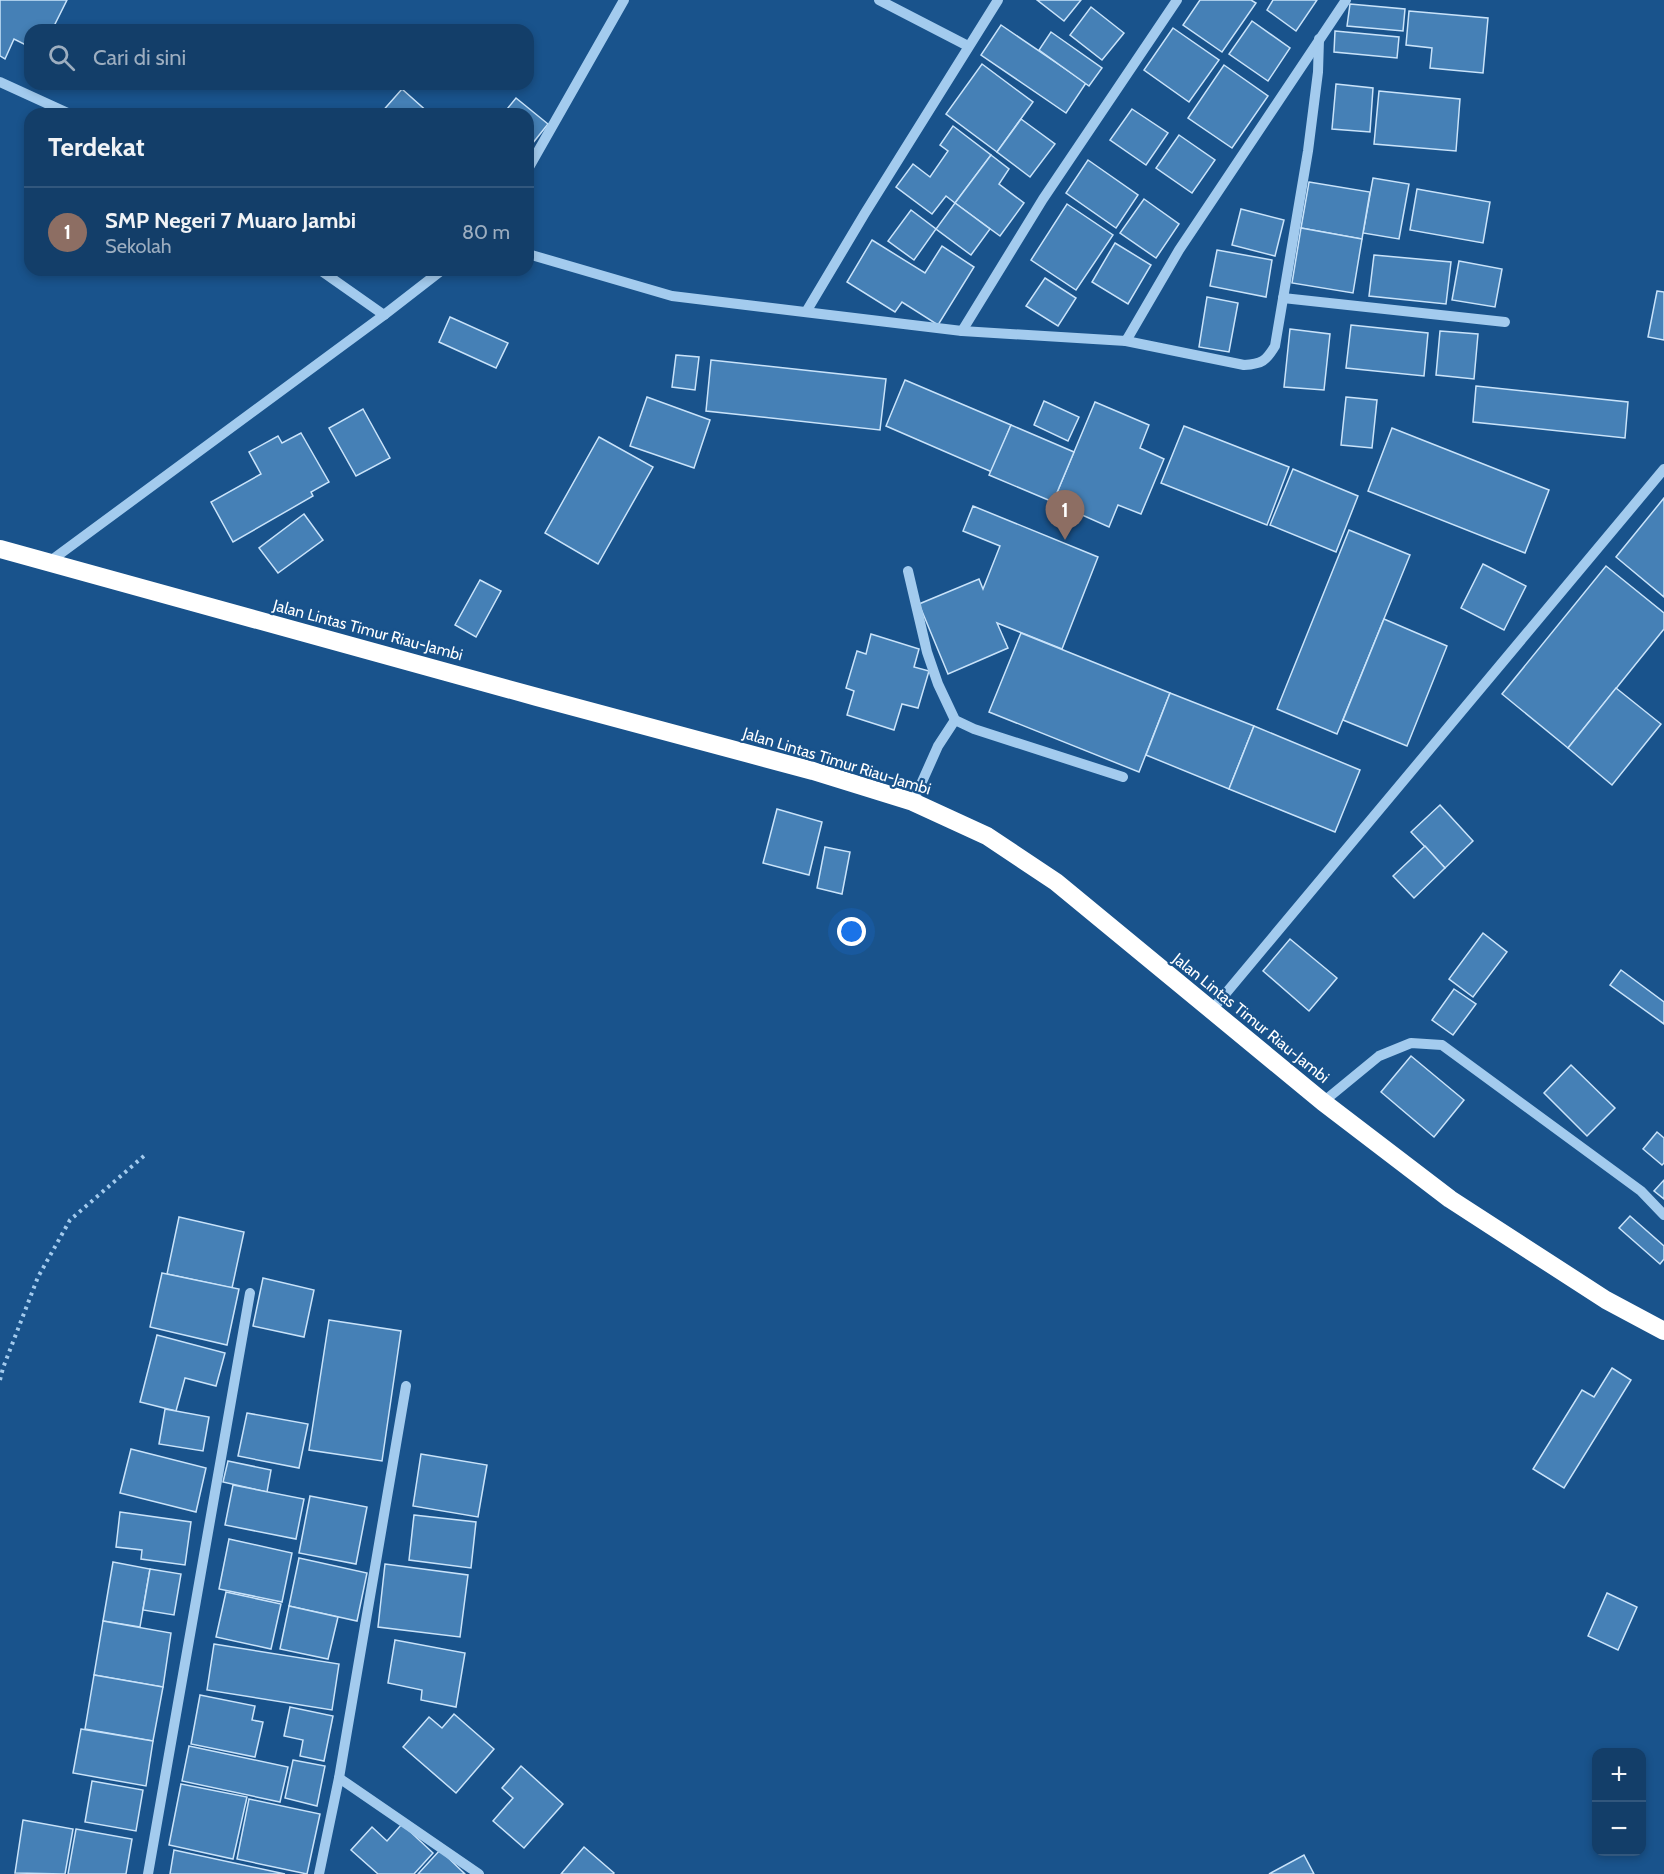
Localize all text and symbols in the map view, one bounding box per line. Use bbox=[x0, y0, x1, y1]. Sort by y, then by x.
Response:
search box bbox=[24, 24, 534, 90]
icon: search bbox=[45, 41, 78, 74]
text: Cari di sini bbox=[93, 44, 186, 71]
text: Terdekat bbox=[48, 131, 145, 163]
text: SMP Negeri 7 Muaro Jambi bbox=[105, 207, 356, 234]
text: 1 bbox=[64, 220, 71, 244]
text: 80 m bbox=[462, 220, 510, 244]
text: Sekolah bbox=[105, 234, 172, 258]
pin: 1 bbox=[1046, 490, 1084, 540]
street label: Jalan Lintas Timur Riau-Jambi bbox=[270, 595, 465, 664]
street label: Jalan Lintas Timur Riau-Jambi bbox=[740, 723, 933, 799]
your location bbox=[837, 917, 866, 946]
street label: Jalan Lintas Timur Riau-Jambi bbox=[1168, 948, 1333, 1087]
map controls bbox=[1592, 1748, 1646, 1856]
button: + bbox=[1592, 1748, 1646, 1802]
button: − bbox=[1592, 1802, 1646, 1856]

